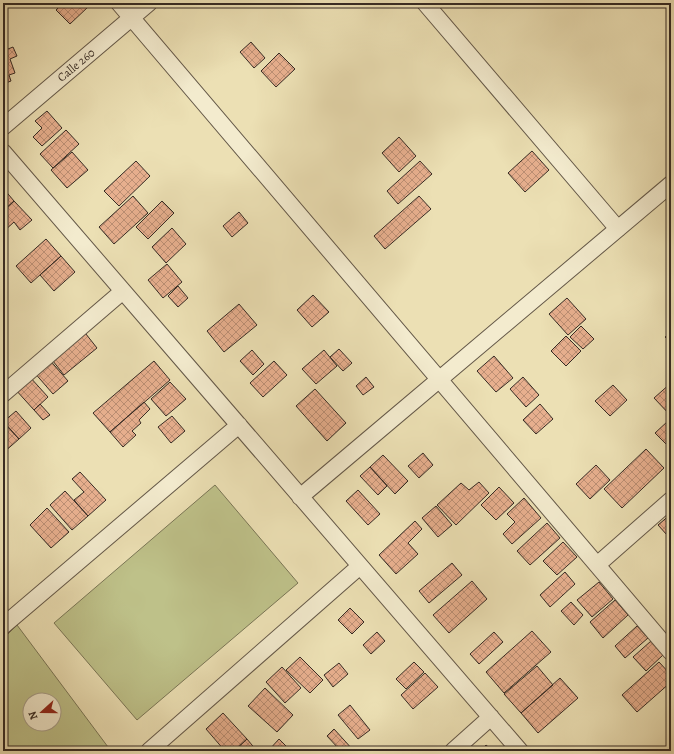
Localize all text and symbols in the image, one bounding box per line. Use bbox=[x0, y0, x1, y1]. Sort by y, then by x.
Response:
street label: Calle 260 bbox=[54, 45, 98, 85]
north arrow bbox=[22, 692, 62, 732]
text: N bbox=[25, 709, 42, 722]

